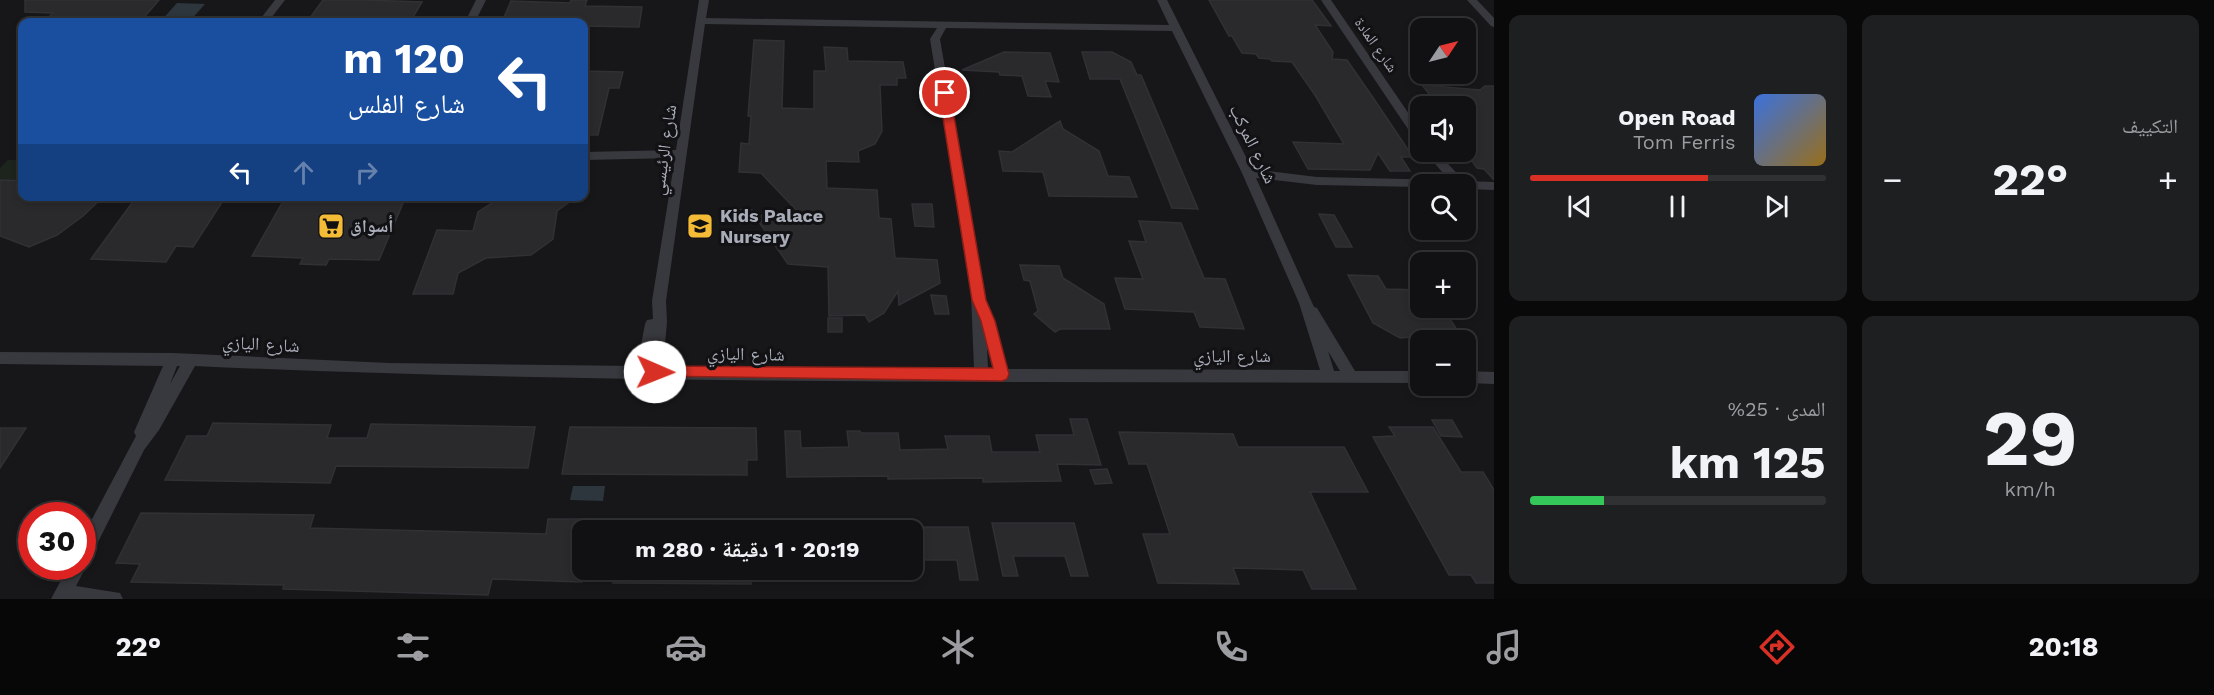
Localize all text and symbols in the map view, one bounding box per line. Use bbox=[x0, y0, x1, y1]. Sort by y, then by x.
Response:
street label: شارع المادة bbox=[1350, 14, 1401, 77]
north arrow bbox=[1410, 18, 1476, 84]
map controls bbox=[1410, 18, 1476, 396]
text: 120 m bbox=[343, 34, 465, 83]
icon: left bbox=[486, 42, 564, 120]
pin bbox=[919, 67, 970, 118]
icon: arrive bbox=[928, 76, 961, 109]
text: شارع الفلس bbox=[348, 88, 465, 120]
button: sound bbox=[1410, 96, 1476, 162]
street label: شارع المركب bbox=[1224, 101, 1282, 187]
street label: شارع الرئيسي bbox=[647, 103, 685, 197]
text: Open Road bbox=[1618, 105, 1736, 130]
text: التكييف bbox=[2122, 114, 2178, 138]
text: Tom Ferris bbox=[1633, 130, 1736, 154]
text: 22° bbox=[1992, 153, 2068, 206]
icon: left bbox=[224, 156, 257, 189]
icon: ahead bbox=[287, 156, 320, 189]
icon: right bbox=[350, 156, 383, 189]
text: − bbox=[1883, 160, 1902, 199]
text: + bbox=[2158, 160, 2178, 199]
button: search bbox=[1410, 174, 1476, 240]
icon: previous bbox=[1563, 190, 1596, 223]
icon: pause bbox=[1661, 190, 1694, 223]
icon: next bbox=[1760, 190, 1793, 223]
place label: Kids Palace Nursery bbox=[720, 205, 823, 247]
supermarket icon: أسواق bbox=[316, 211, 346, 241]
school or university icon: Kids Palace Nursery bbox=[685, 211, 715, 241]
place label: أسواق bbox=[350, 215, 393, 237]
button: + bbox=[1410, 252, 1476, 318]
button: − bbox=[1410, 330, 1476, 396]
street label: شارع اليازي bbox=[222, 331, 300, 361]
position arrow bbox=[623, 340, 687, 404]
street label: شارع اليازي bbox=[707, 342, 785, 369]
street label: شارع اليازي bbox=[1193, 345, 1271, 371]
text: 29 bbox=[1983, 392, 2078, 484]
text: المدى · 25% bbox=[1728, 397, 1826, 421]
text: 125 km bbox=[1670, 436, 1826, 489]
text: km/h bbox=[2004, 477, 2056, 501]
speed limit sign: 30 bbox=[18, 502, 96, 580]
text: 20:19 · 1 دقيقة · 280 m bbox=[635, 537, 860, 562]
icon: filters bbox=[392, 626, 434, 668]
icon: car bbox=[665, 626, 707, 668]
icon: climate bbox=[937, 626, 979, 668]
icon: phone bbox=[1210, 626, 1252, 668]
icon: music bbox=[1483, 626, 1525, 668]
icon: directions bbox=[1756, 626, 1798, 668]
text: 22° bbox=[116, 631, 161, 663]
text: 20:18 bbox=[2028, 631, 2099, 663]

